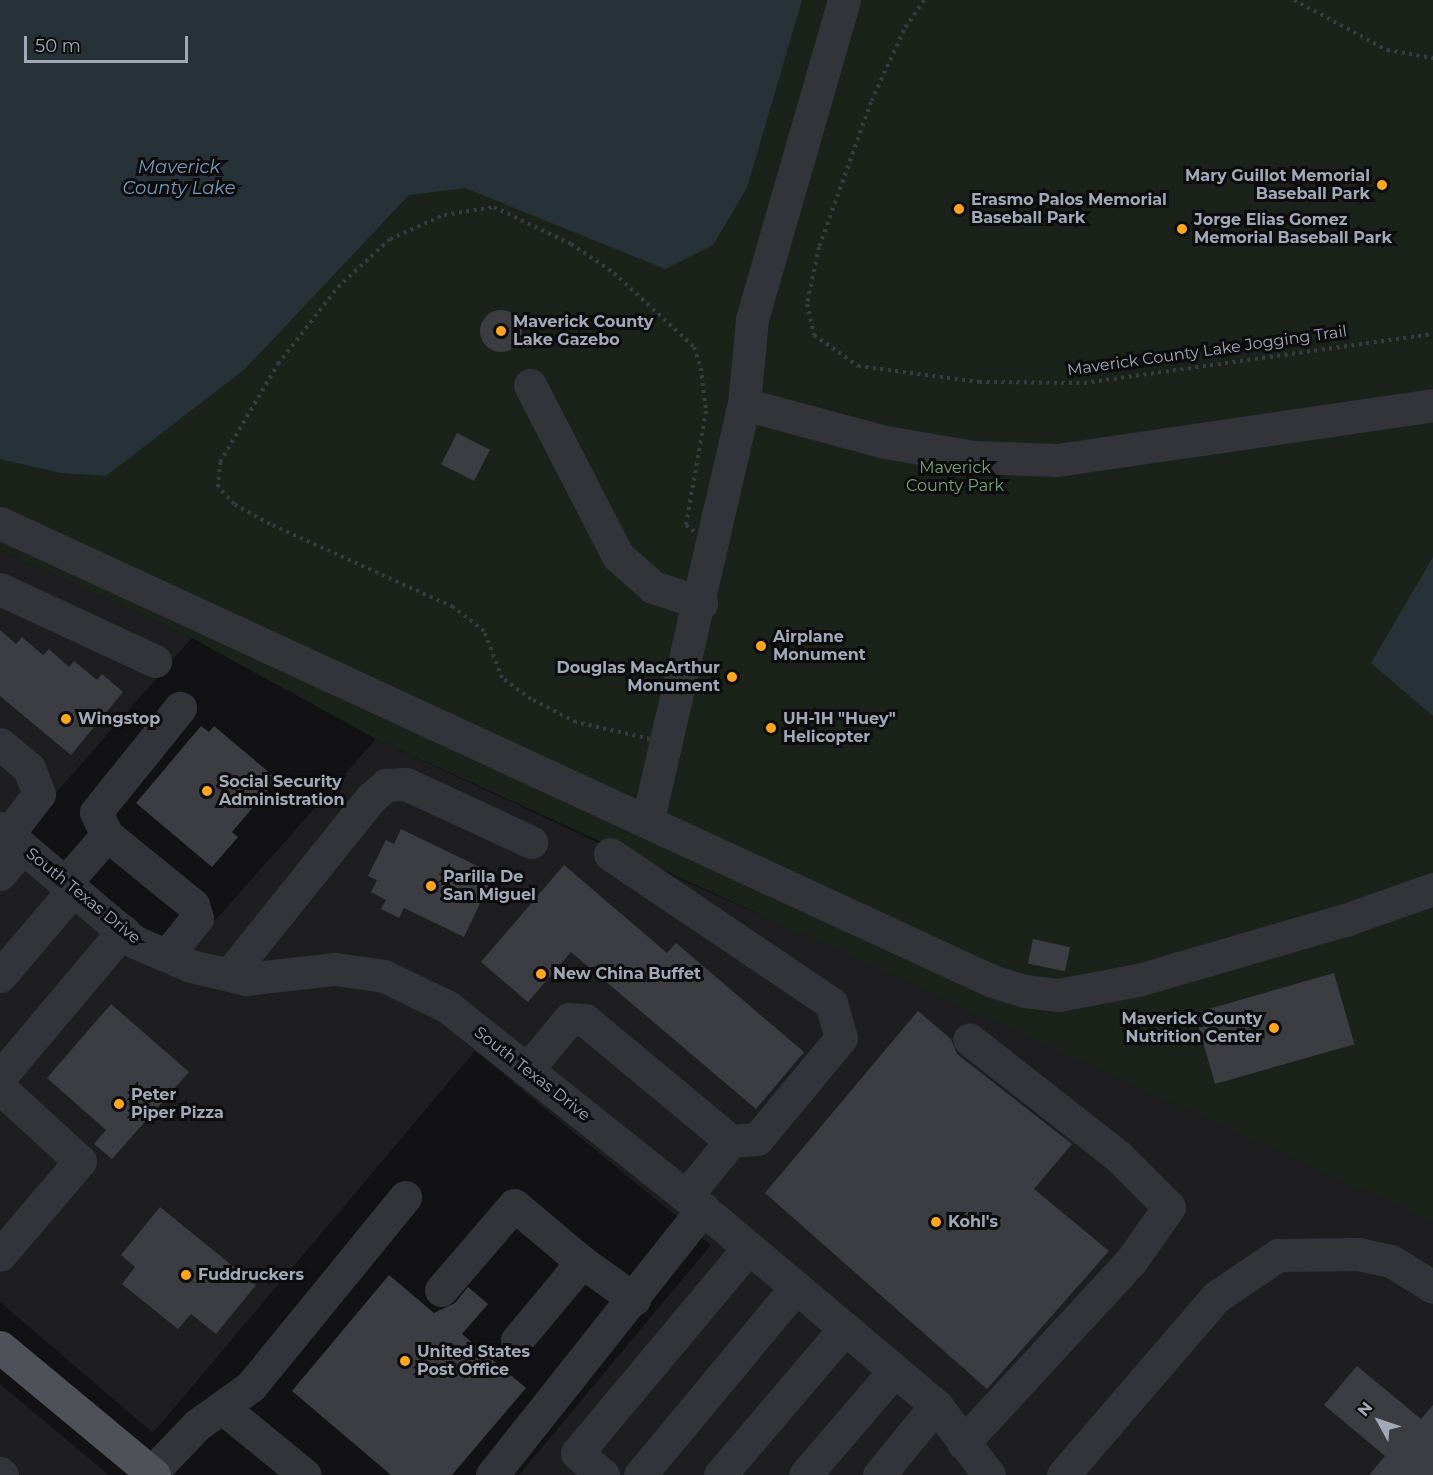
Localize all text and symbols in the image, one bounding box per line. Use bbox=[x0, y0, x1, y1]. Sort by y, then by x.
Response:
scale bar bbox=[27, 24, 190, 62]
text: 50 m bbox=[35, 35, 81, 57]
water label: Maverick County Lake bbox=[122, 157, 236, 200]
place label: Mary Guillot Memorial Baseball Park bbox=[1185, 166, 1370, 204]
marker: Mary Guillot Memorial Baseball Park bbox=[1375, 178, 1389, 192]
place label: Erasmo Palos Memorial Baseball Park bbox=[971, 190, 1167, 228]
marker: Erasmo Palos Memorial Baseball Park bbox=[952, 202, 966, 216]
place label: Jorge Elias Gomez Memorial Baseball Park bbox=[1194, 210, 1392, 248]
marker: Jorge Elias Gomez Memorial Baseball Park bbox=[1175, 222, 1189, 236]
place label: Maverick County Lake Gazebo bbox=[513, 312, 653, 350]
street label: Maverick County Lake Jogging Trail bbox=[1066, 322, 1348, 380]
marker: Maverick County Lake Gazebo bbox=[494, 324, 508, 338]
park label: Maverick County Park bbox=[906, 458, 1004, 496]
place label: Airplane Monument bbox=[773, 627, 866, 665]
marker: Airplane Monument bbox=[754, 639, 768, 653]
place label: Douglas MacArthur Monument bbox=[556, 658, 720, 696]
marker: Douglas MacArthur Monument bbox=[725, 670, 739, 684]
place label: Wingstop bbox=[78, 709, 160, 729]
place label: UH-1H "Huey" Helicopter bbox=[783, 709, 896, 747]
marker: Wingstop bbox=[59, 712, 73, 726]
marker: UH-1H "Huey" Helicopter bbox=[764, 721, 778, 735]
place label: Social Security Administration bbox=[219, 772, 345, 810]
marker: Social Security Administration bbox=[200, 784, 214, 798]
street label: South Texas Drive bbox=[22, 844, 144, 948]
place label: Parilla De San Miguel bbox=[443, 867, 536, 905]
marker: Parilla De San Miguel bbox=[424, 879, 438, 893]
place label: New China Buffet bbox=[553, 964, 701, 984]
marker: New China Buffet bbox=[534, 967, 548, 981]
place label: Maverick County Nutrition Center bbox=[1122, 1009, 1262, 1047]
marker: Maverick County Nutrition Center bbox=[1267, 1021, 1281, 1035]
street label: South Texas Drive bbox=[470, 1023, 594, 1125]
place label: Peter Piper Pizza bbox=[131, 1085, 224, 1123]
marker: Peter Piper Pizza bbox=[112, 1097, 126, 1111]
place label: Kohl's bbox=[948, 1212, 998, 1232]
marker: Kohl's bbox=[929, 1215, 943, 1229]
place label: Fuddruckers bbox=[198, 1265, 304, 1285]
marker: Fuddruckers bbox=[179, 1268, 193, 1282]
place label: United States Post Office bbox=[417, 1342, 530, 1380]
marker: United States Post Office bbox=[398, 1354, 412, 1368]
north arrow bbox=[1349, 1391, 1409, 1451]
text: N bbox=[1353, 1398, 1376, 1420]

